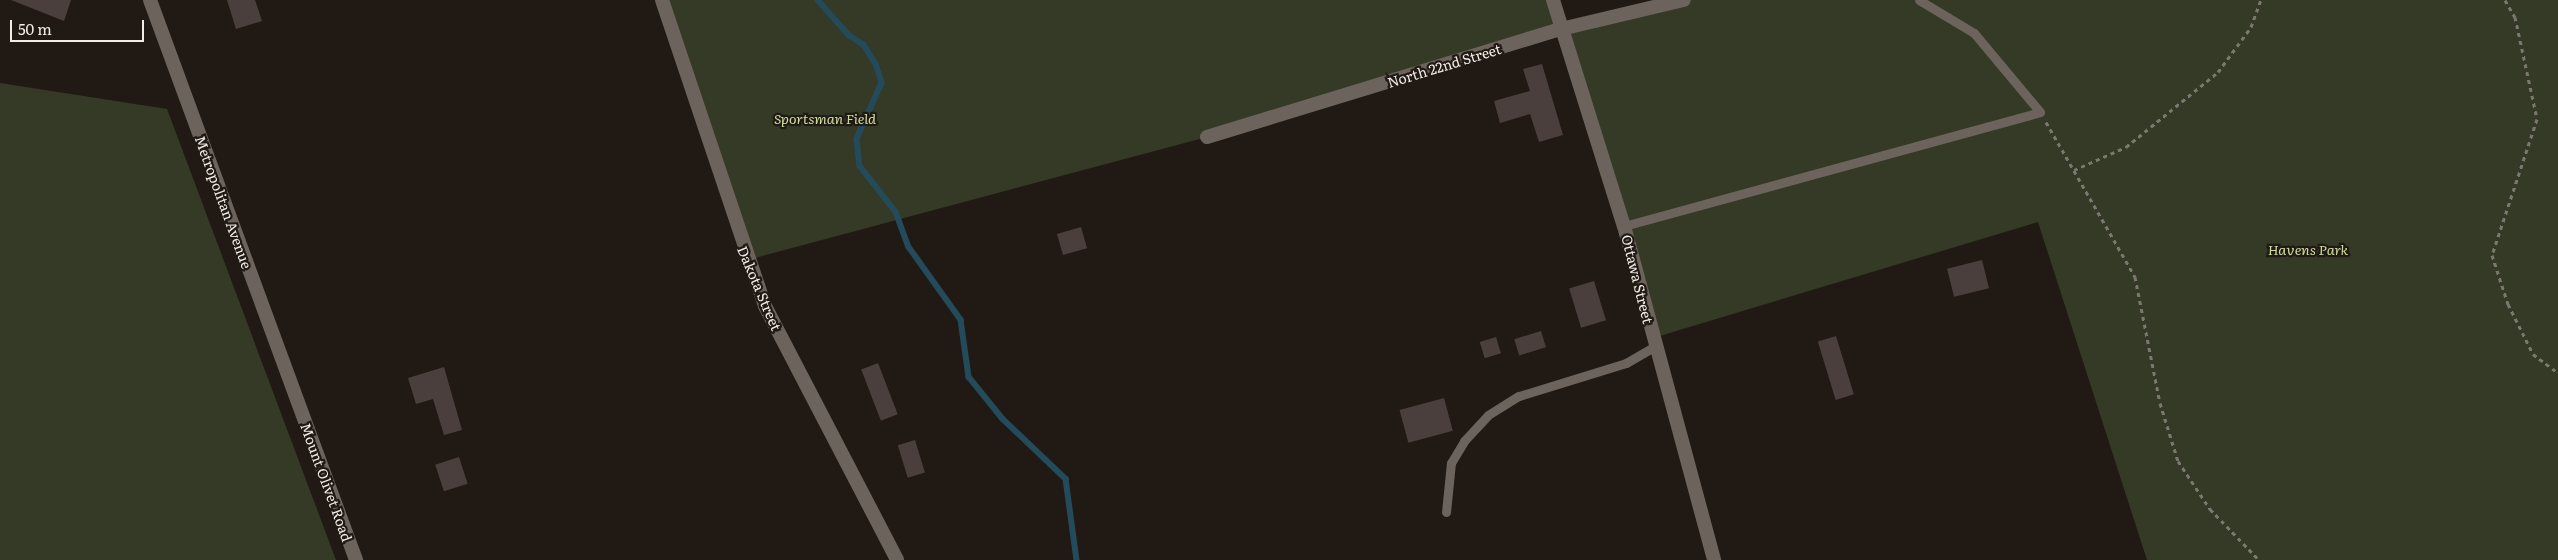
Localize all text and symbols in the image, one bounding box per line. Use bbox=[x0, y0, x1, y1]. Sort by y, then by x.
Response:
scale bar bbox=[12, 10, 146, 42]
text: 50 m bbox=[18, 17, 52, 40]
street label: North 22nd Street bbox=[1385, 40, 1503, 90]
park label: Sportsman Field bbox=[774, 110, 876, 126]
street label: Metropolitan Avenue bbox=[192, 133, 256, 271]
street label: Ottawa Street bbox=[1619, 233, 1657, 325]
park label: Havens Park bbox=[2268, 241, 2348, 257]
street label: Dakota Street bbox=[735, 243, 785, 333]
street label: Mount Olivet Road bbox=[298, 420, 356, 544]

